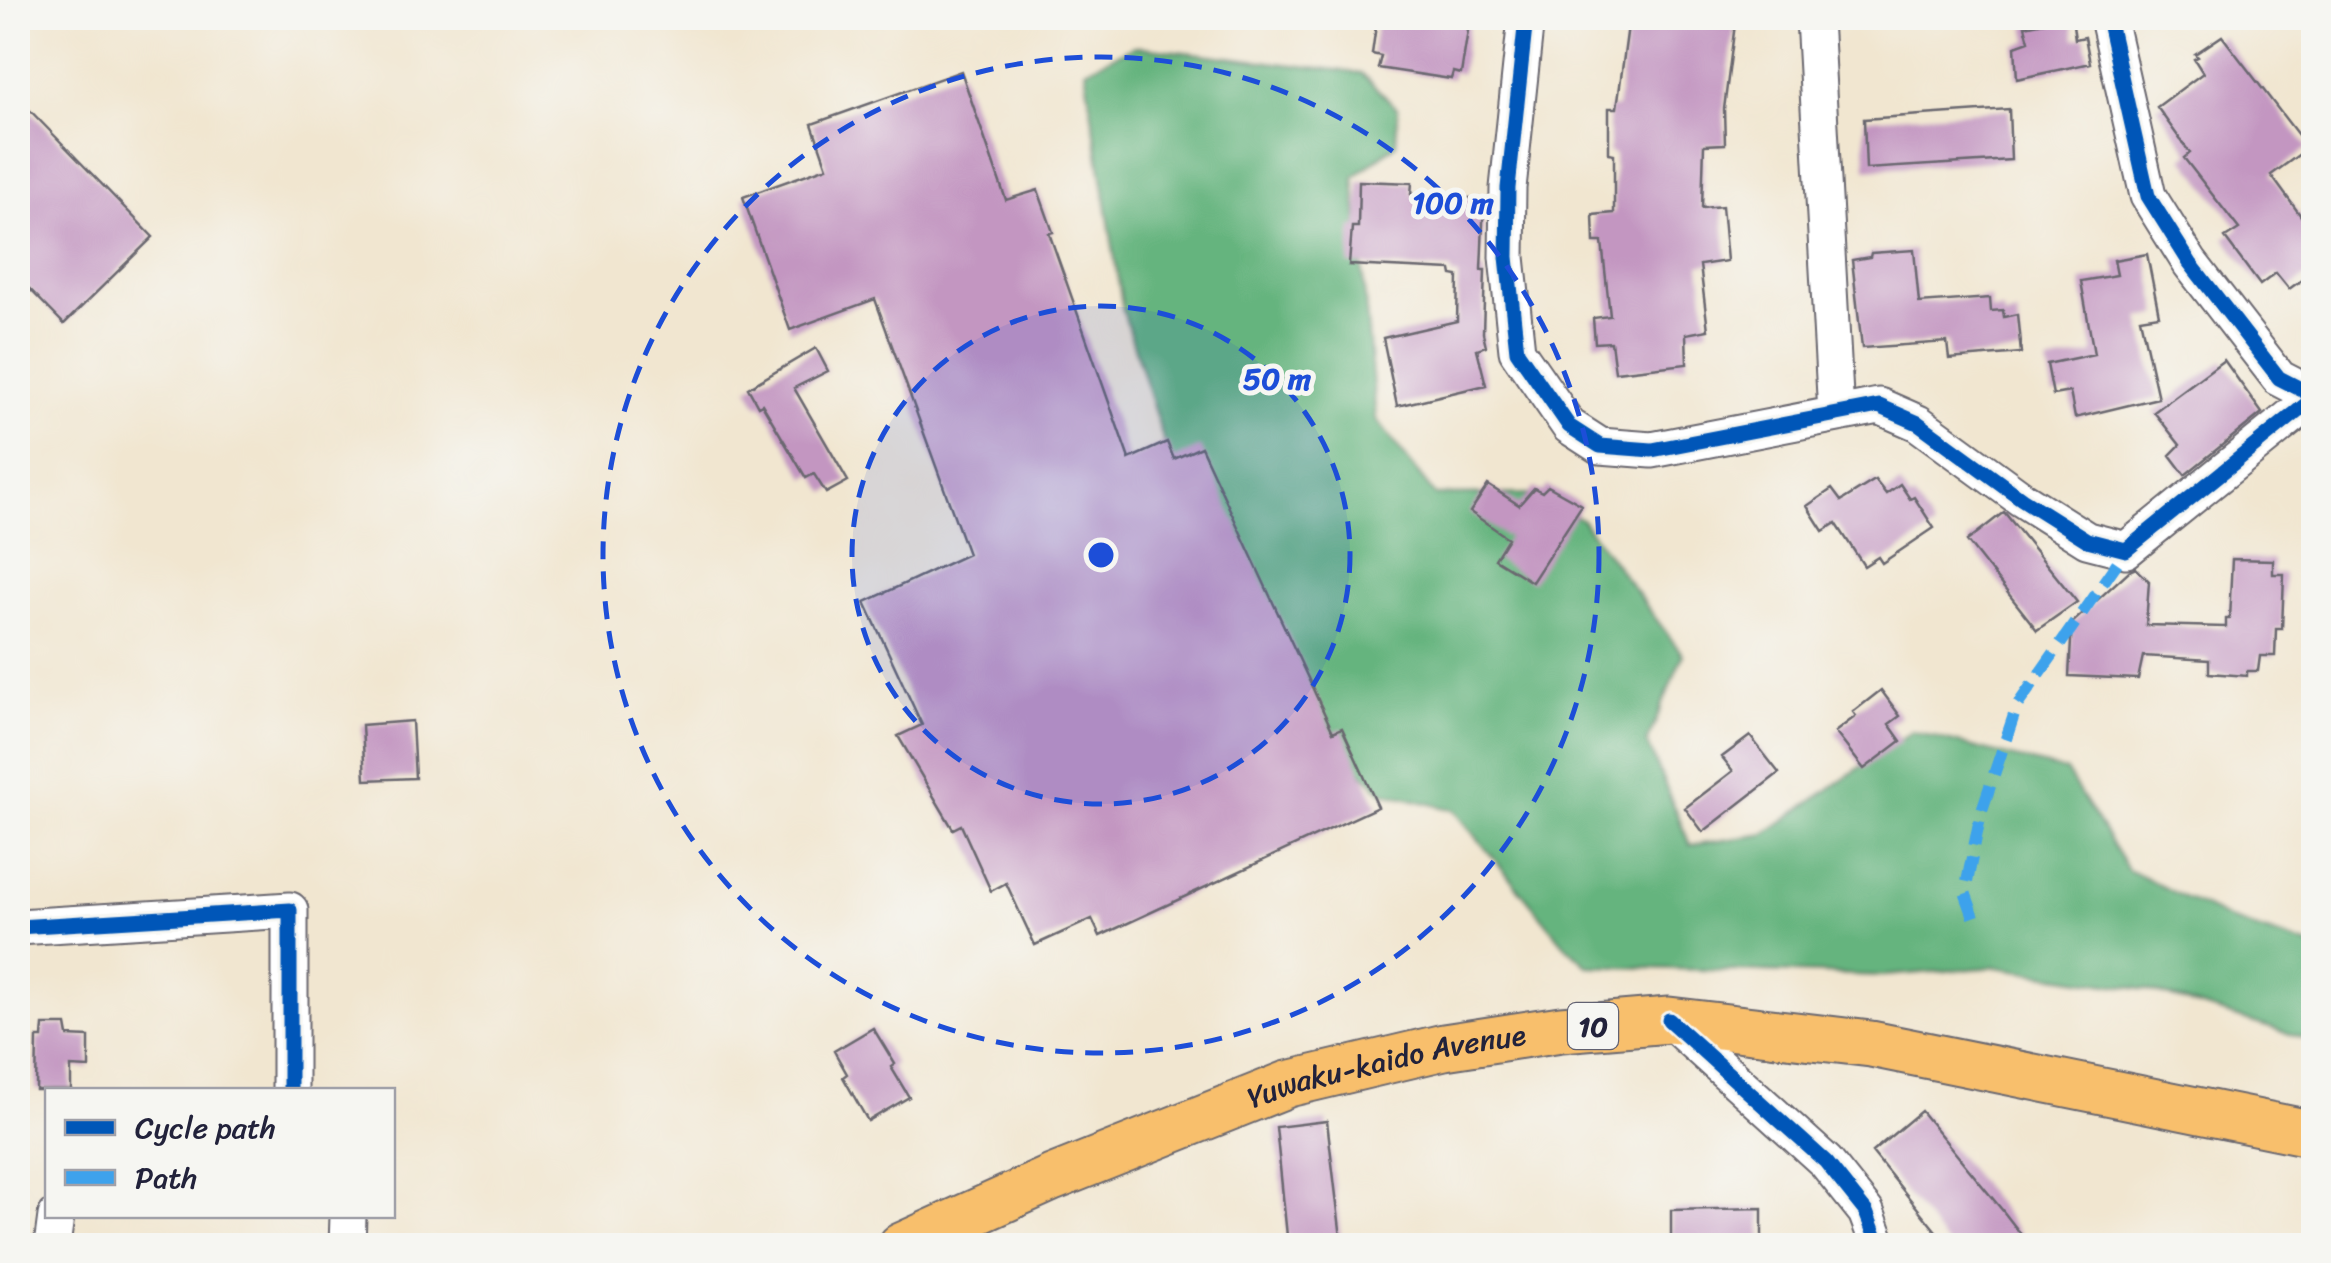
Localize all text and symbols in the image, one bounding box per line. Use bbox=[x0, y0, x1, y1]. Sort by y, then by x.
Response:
text: 100 m bbox=[1412, 176, 1494, 230]
text: 50 m bbox=[1243, 352, 1311, 406]
centre of rings bbox=[1083, 537, 1119, 573]
road number: 10 bbox=[1568, 1003, 1618, 1049]
street label: Yuwaku-kaido Avenue bbox=[1239, 1008, 1530, 1125]
legend bbox=[45, 1088, 395, 1218]
text: Cycle path bbox=[135, 1101, 276, 1155]
text: Path bbox=[135, 1151, 197, 1205]

